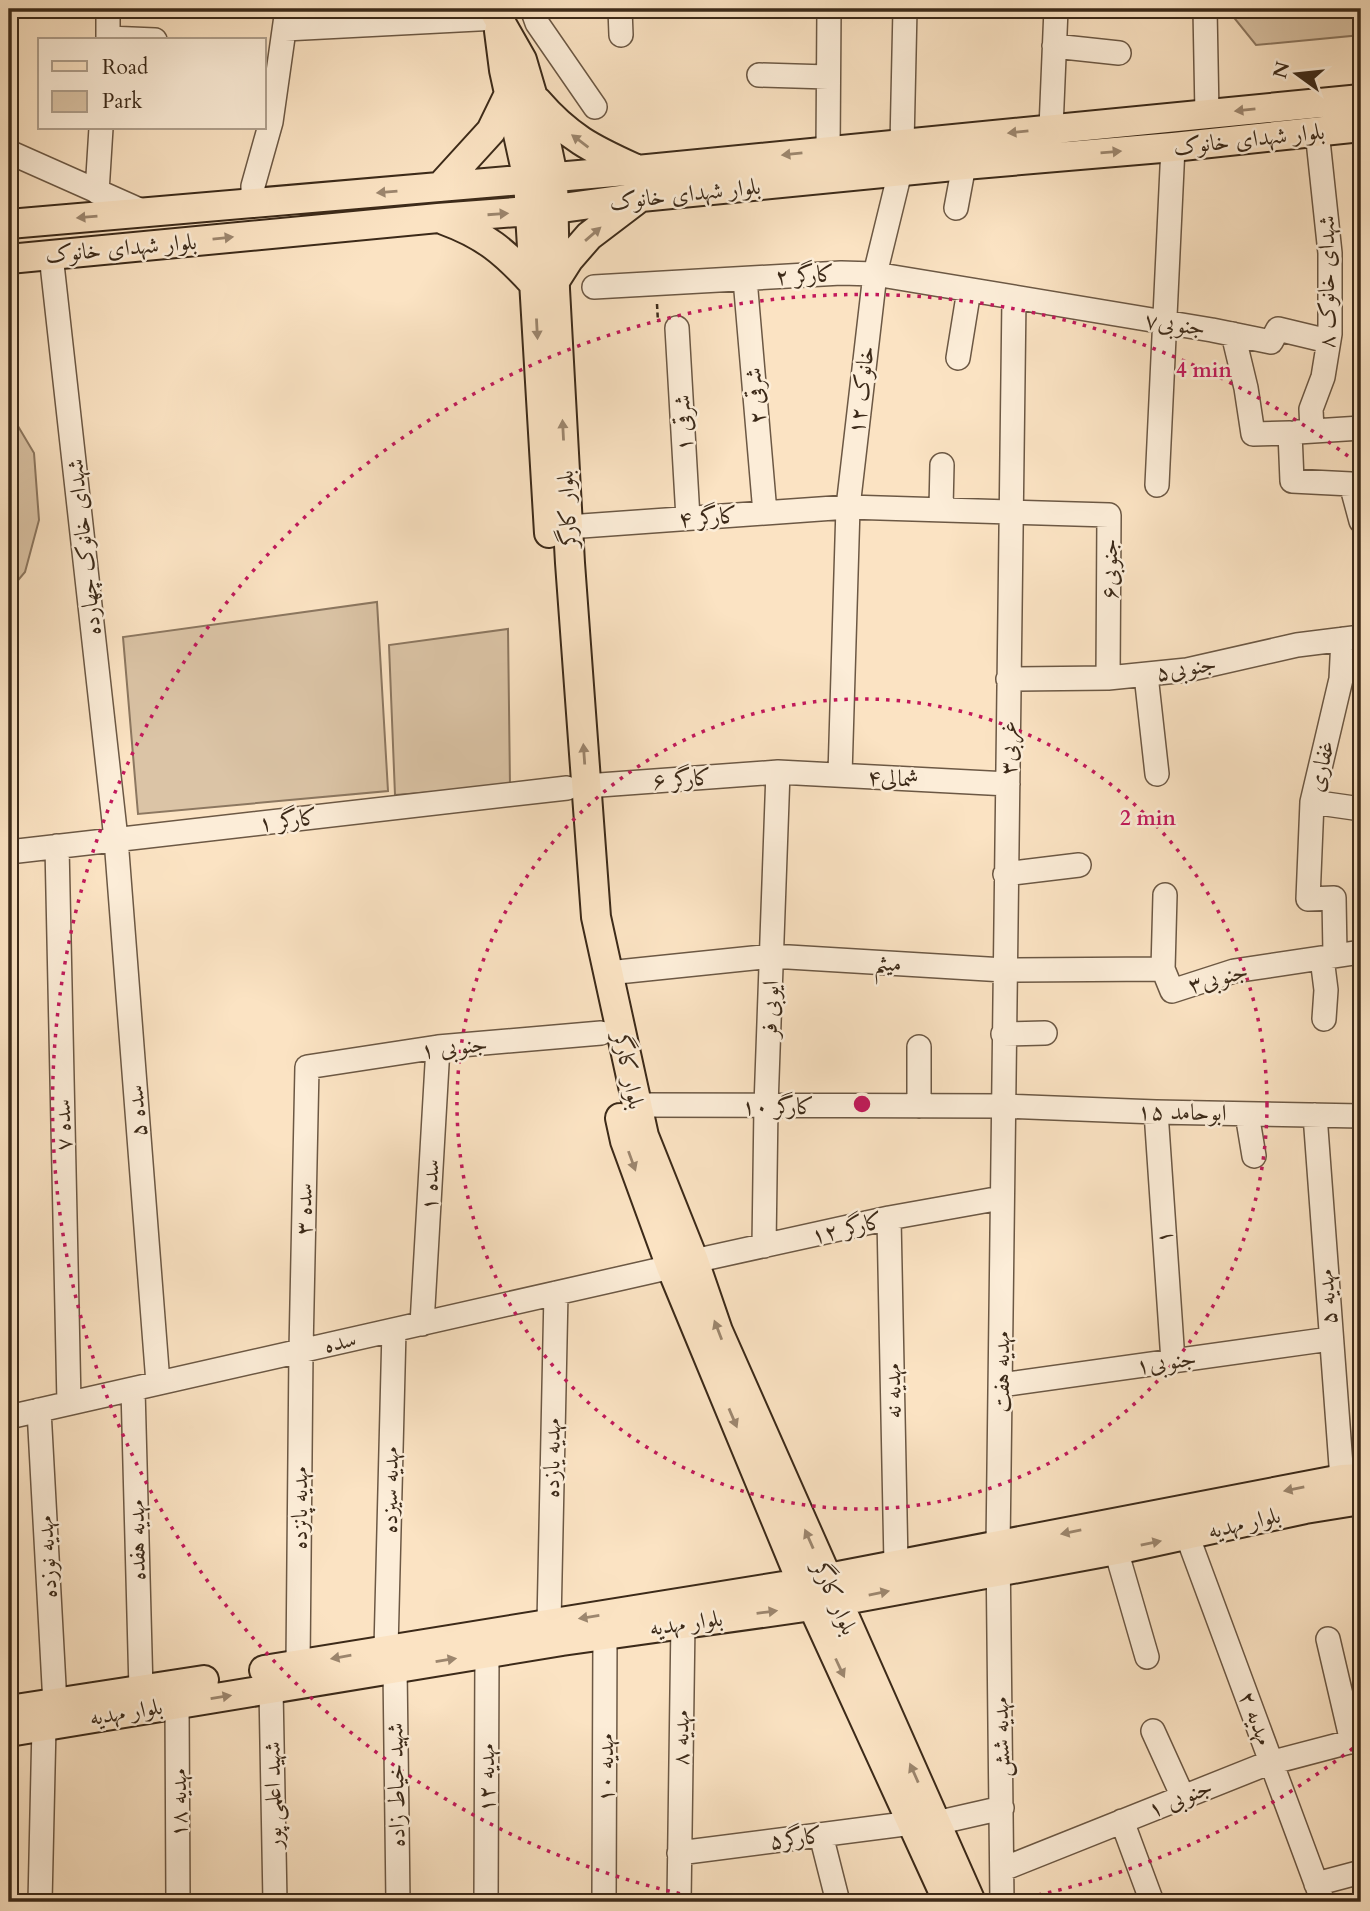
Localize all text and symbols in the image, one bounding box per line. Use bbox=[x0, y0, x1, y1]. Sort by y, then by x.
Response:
legend bbox=[38, 38, 266, 130]
north arrow bbox=[1262, 38, 1332, 108]
text: Road bbox=[102, 53, 148, 82]
text: N bbox=[1267, 58, 1296, 81]
text: Park bbox=[102, 87, 143, 116]
one-way arrow bbox=[1233, 105, 1255, 116]
street label: بلوار شهدای خانوک bbox=[1172, 116, 1326, 162]
one-way arrow bbox=[1007, 126, 1029, 137]
one-way arrow bbox=[571, 134, 589, 148]
one-way arrow bbox=[1100, 146, 1122, 157]
one-way arrow bbox=[781, 149, 803, 160]
street label: بلوار شهدای خانوک bbox=[608, 171, 762, 217]
one-way arrow bbox=[375, 187, 397, 198]
one-way arrow bbox=[488, 208, 510, 219]
one-way arrow bbox=[76, 212, 98, 223]
street label: شهدای خانوک ۸ bbox=[1311, 215, 1342, 349]
street label: بلوار شهدای خانوک bbox=[44, 226, 198, 270]
one-way arrow bbox=[584, 226, 602, 242]
one-way arrow bbox=[212, 233, 234, 244]
street label: کارگر ۲ bbox=[775, 258, 835, 292]
street label: جنوبی۷ bbox=[1143, 304, 1207, 344]
one-way arrow bbox=[531, 318, 542, 340]
street label: خانوک ۱۲ bbox=[840, 344, 882, 436]
text: 4 min bbox=[1176, 356, 1232, 385]
street label: شرقی ۲ bbox=[737, 366, 773, 426]
street label: شرقی ۱ bbox=[666, 394, 700, 452]
one-way arrow bbox=[557, 418, 568, 440]
street label: شهدای خانوک چهارده bbox=[59, 457, 109, 637]
street label: بلوار کارگر bbox=[549, 469, 585, 551]
street label: کارگر ۴ bbox=[677, 499, 739, 535]
street label: جنوبی۶ bbox=[1094, 539, 1125, 599]
street label: جنوبی۵ bbox=[1153, 647, 1219, 689]
street label: غربی۳ bbox=[993, 721, 1024, 775]
street label: غفاری bbox=[1300, 737, 1342, 795]
one-way arrow bbox=[578, 743, 589, 765]
street label: کارگر ۶ bbox=[651, 761, 713, 797]
street label: شمالی۴ bbox=[867, 761, 919, 795]
street label: کارگر ۱ bbox=[257, 801, 319, 839]
text: 2 min bbox=[1120, 804, 1176, 833]
street label: میثم bbox=[873, 947, 903, 986]
street label: جنوبی۳ bbox=[1185, 955, 1251, 1001]
street label: ایوبی فر bbox=[753, 980, 786, 1040]
street label: ۱ جنوبی bbox=[419, 1028, 489, 1066]
street label: بلوار کارگر bbox=[605, 1028, 652, 1112]
street label: سده ۵ bbox=[120, 1084, 154, 1138]
street label: کارگر ۱۰ bbox=[742, 1091, 814, 1122]
centre of rings bbox=[850, 1092, 874, 1116]
street label: ابوحامد ۱۵ bbox=[1137, 1096, 1227, 1128]
street label: سده ۷ bbox=[47, 1099, 79, 1151]
one-way arrow bbox=[627, 1150, 638, 1171]
street label: سده ۱ bbox=[413, 1158, 447, 1212]
street label: سده ۳ bbox=[288, 1183, 320, 1235]
street label: کارگر ۱۲ bbox=[808, 1205, 886, 1251]
street label: ۱ bbox=[1148, 1229, 1180, 1245]
street label: مهدیه ۵ bbox=[1310, 1268, 1344, 1326]
one-way arrow bbox=[712, 1319, 723, 1340]
street label: سده bbox=[321, 1323, 359, 1361]
street label: مهدیه هفت bbox=[986, 1331, 1017, 1413]
street label: جنوبی۱ bbox=[1134, 1342, 1198, 1382]
street label: مهدیه نه bbox=[877, 1363, 909, 1419]
one-way arrow bbox=[727, 1408, 739, 1428]
street label: مهدیه یازده bbox=[536, 1418, 568, 1498]
street label: مهدیه سیزده bbox=[374, 1446, 406, 1534]
street label: مهدیه پانزده bbox=[284, 1466, 316, 1550]
one-way arrow bbox=[1283, 1483, 1305, 1494]
street label: مهدیه هفده bbox=[121, 1499, 153, 1581]
street label: بلوار مهدیه bbox=[1204, 1500, 1284, 1546]
street label: مهدیه نوزده bbox=[29, 1515, 65, 1599]
one-way arrow bbox=[1060, 1527, 1082, 1538]
one-way arrow bbox=[803, 1528, 814, 1549]
one-way arrow bbox=[1140, 1538, 1162, 1549]
street label: بلوار کارگر bbox=[804, 1554, 865, 1640]
one-way arrow bbox=[868, 1587, 890, 1598]
street label: بلوار مهدیه bbox=[647, 1603, 725, 1643]
one-way arrow bbox=[757, 1606, 779, 1617]
one-way arrow bbox=[578, 1612, 600, 1623]
one-way arrow bbox=[330, 1652, 352, 1663]
one-way arrow bbox=[435, 1654, 457, 1665]
one-way arrow bbox=[835, 1658, 846, 1678]
street label: مهدیه ۲ bbox=[1232, 1686, 1281, 1750]
street label: بلوار مهدیه bbox=[87, 1691, 165, 1733]
one-way arrow bbox=[210, 1691, 232, 1702]
street label: مهدیه شش bbox=[985, 1696, 1017, 1777]
street label: مهدیه ۸ bbox=[665, 1710, 697, 1766]
street label: شهید خیاط زاده bbox=[379, 1723, 413, 1847]
street label: مهدیه ۱۰ bbox=[590, 1733, 621, 1803]
street label: شهید اعلمی پور bbox=[257, 1741, 290, 1851]
street label: مهدیه ۱۲ bbox=[471, 1743, 502, 1813]
one-way arrow bbox=[908, 1763, 920, 1783]
street label: مهدیه ۱۸ bbox=[163, 1768, 194, 1838]
street label: ۱ جنوبی bbox=[1143, 1771, 1217, 1825]
street label: کارگر۵ bbox=[768, 1819, 824, 1857]

